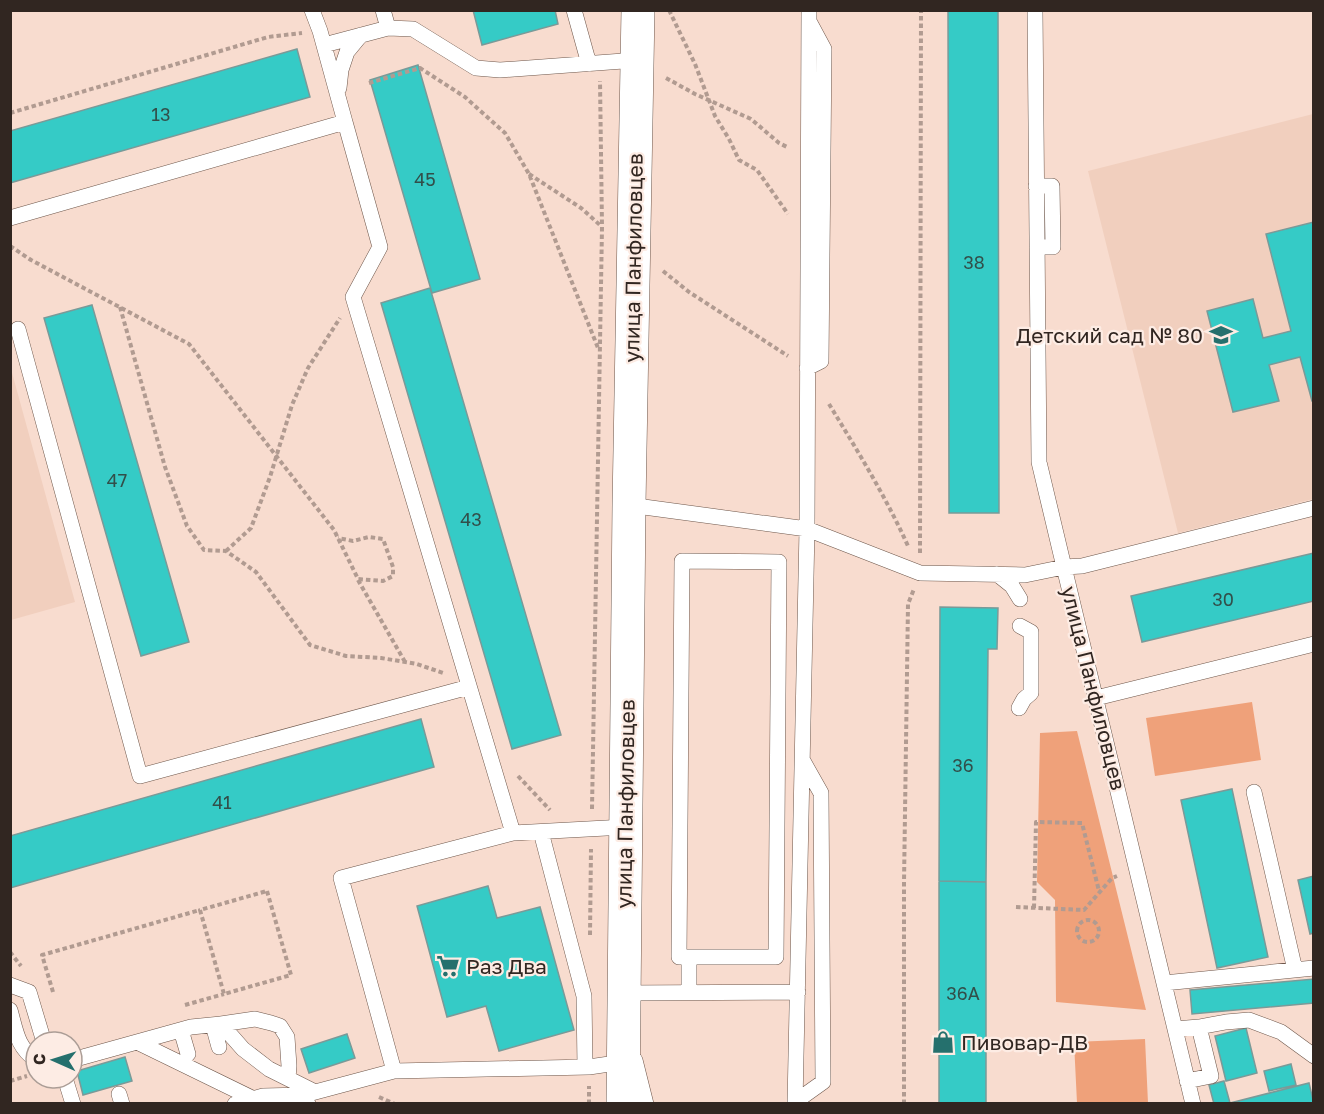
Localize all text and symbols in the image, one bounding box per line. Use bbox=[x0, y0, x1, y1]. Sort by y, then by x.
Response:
house number: 13 bbox=[151, 103, 171, 125]
street label: улица Панфиловцев bbox=[618, 153, 648, 363]
house number: 45 bbox=[414, 168, 436, 190]
house number: 38 bbox=[963, 251, 985, 273]
place label: Детский сад № 80 bbox=[1016, 322, 1203, 348]
school or university icon: Детский сад № 80 bbox=[1208, 322, 1234, 348]
house number: 47 bbox=[107, 469, 127, 491]
house number: 43 bbox=[460, 508, 482, 530]
street label: улица Панфиловцев bbox=[1056, 583, 1132, 793]
house number: 30 bbox=[1212, 588, 1234, 610]
street label: улица Панфиловцев bbox=[610, 699, 640, 909]
house number: 36 bbox=[952, 754, 974, 776]
house number: 41 bbox=[212, 791, 232, 813]
supermarket icon: Раз Два bbox=[435, 953, 461, 979]
place label: Раз Два bbox=[466, 953, 547, 979]
house number: 36А bbox=[946, 982, 980, 1004]
shop icon: Пивовар-ДВ bbox=[930, 1029, 956, 1055]
place label: Пивовар-ДВ bbox=[961, 1029, 1088, 1055]
north arrow bbox=[24, 1030, 84, 1090]
text: С bbox=[29, 1053, 49, 1065]

